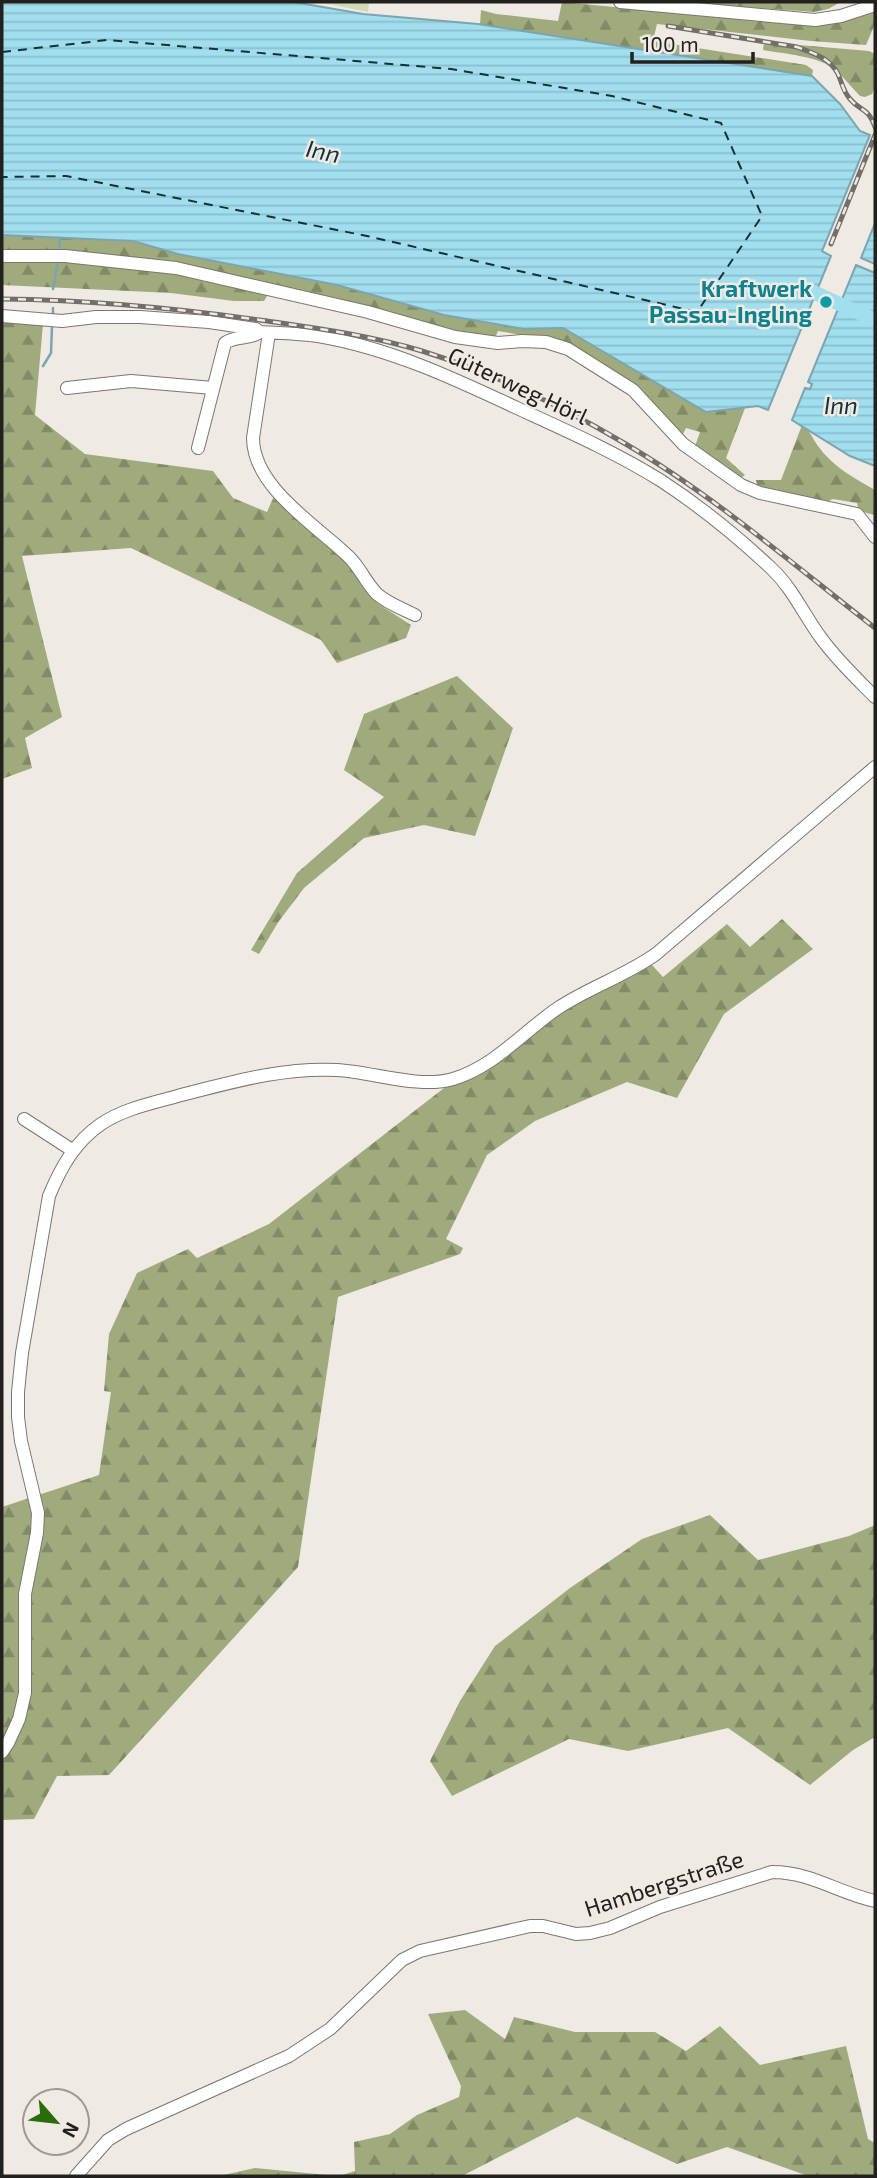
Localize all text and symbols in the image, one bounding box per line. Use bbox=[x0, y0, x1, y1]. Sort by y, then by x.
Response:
scale bar bbox=[632, 21, 753, 65]
text: 100 m bbox=[642, 31, 699, 56]
water label: Inn bbox=[304, 133, 343, 168]
place label: Kraftwerk Passau-Ingling bbox=[649, 274, 813, 328]
marker: Kraftwerk Passau-Ingling bbox=[818, 294, 834, 310]
street label: Güterweg Hörl bbox=[444, 340, 593, 430]
water label: Inn bbox=[824, 390, 858, 419]
street label: Hambergstraße bbox=[581, 1844, 747, 1922]
north arrow bbox=[21, 2087, 91, 2157]
text: N bbox=[58, 2119, 85, 2142]

